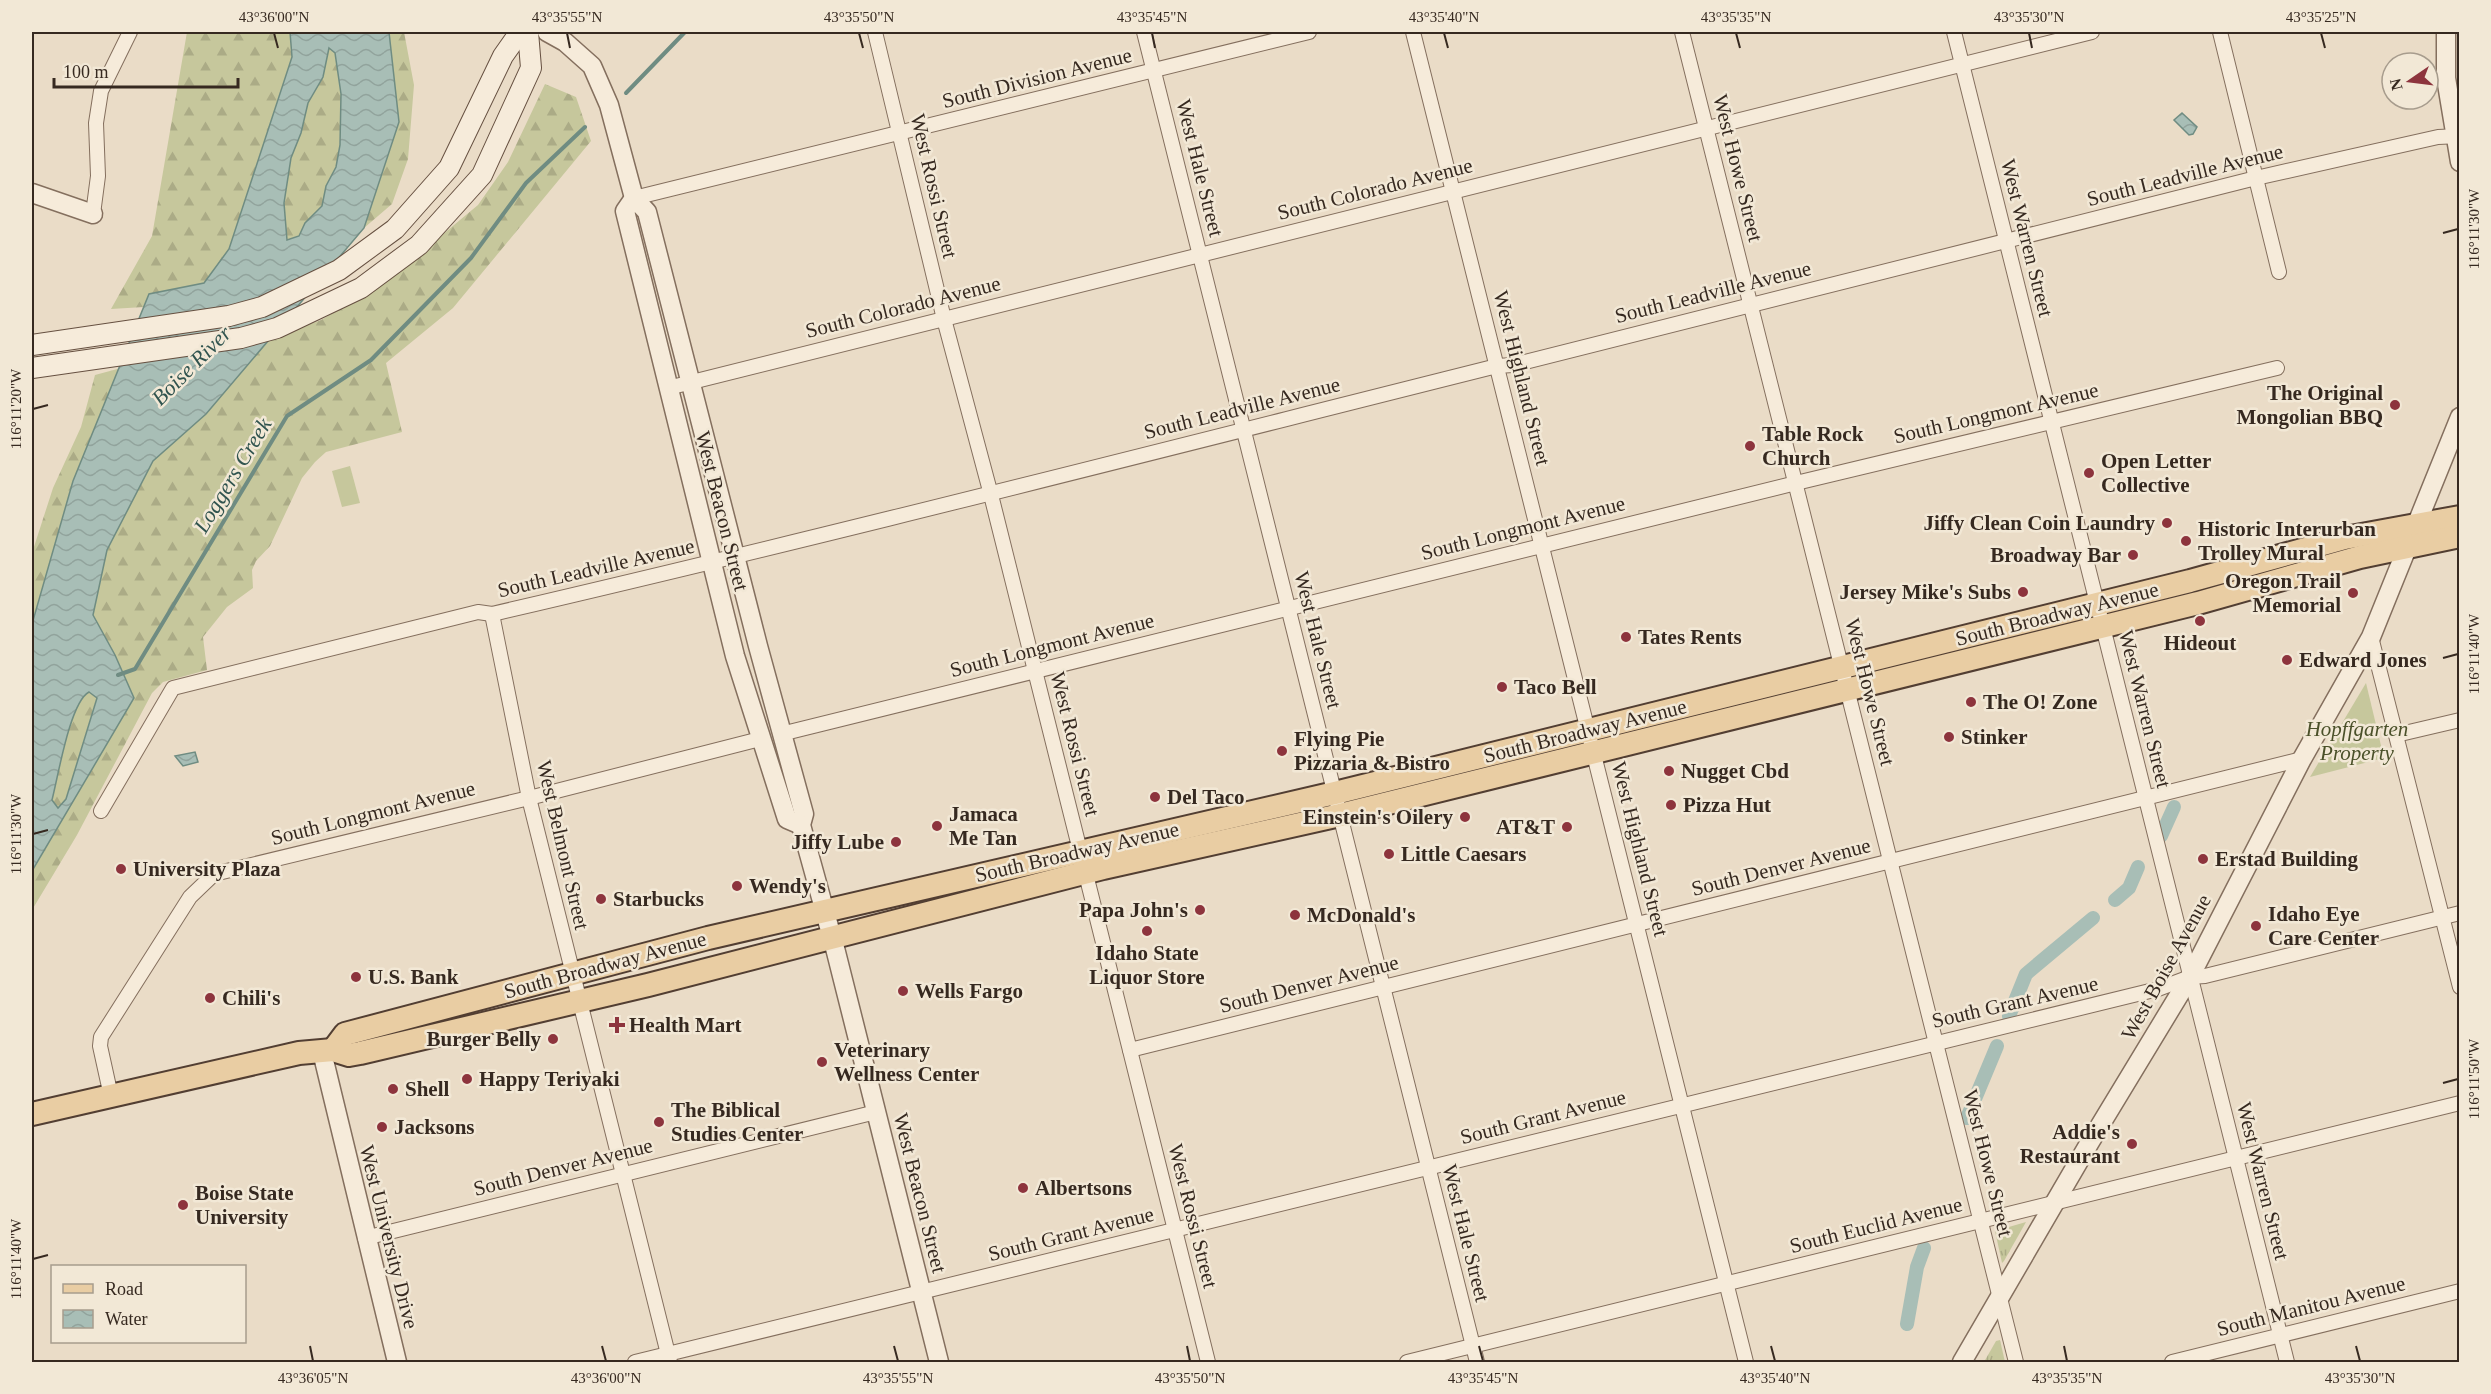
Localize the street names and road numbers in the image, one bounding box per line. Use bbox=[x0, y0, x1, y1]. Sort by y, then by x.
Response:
street label: South Division Avenue bbox=[940, 43, 1134, 113]
street label: West Howe Street bbox=[1708, 92, 1768, 244]
street label: West Hale Street bbox=[1171, 97, 1229, 239]
street label: West Rossi Street bbox=[906, 111, 962, 261]
street label: South Leadville Avenue bbox=[2084, 139, 2286, 211]
street label: South Colorado Avenue bbox=[1275, 153, 1475, 225]
street label: West Warren Street bbox=[1996, 157, 2058, 320]
street label: South Leadville Avenue bbox=[1612, 256, 1814, 328]
street label: South Colorado Avenue bbox=[803, 271, 1003, 343]
street label: West Highland Street bbox=[1489, 288, 1555, 468]
street label: South Leadville Avenue bbox=[1141, 372, 1343, 444]
street label: South Longmont Avenue bbox=[1891, 378, 2101, 448]
street label: West Beacon Street bbox=[691, 429, 754, 594]
street label: South Longmont Avenue bbox=[1418, 491, 1628, 565]
street label: South Leadville Avenue bbox=[495, 534, 697, 602]
street label: West Hale Street bbox=[1289, 569, 1347, 711]
street label: South Broadway Avenue bbox=[1953, 577, 2161, 651]
street label: South Longmont Avenue bbox=[947, 608, 1157, 682]
street label: West Howe Street bbox=[1840, 616, 1900, 768]
street label: West Warren Street bbox=[2114, 628, 2176, 791]
street label: West Rossi Street bbox=[1045, 669, 1105, 819]
street label: South Broadway Avenue bbox=[1481, 694, 1689, 768]
street label: West Belmont Street bbox=[532, 758, 594, 932]
street label: West Highland Street bbox=[1607, 759, 1673, 939]
street label: South Longmont Avenue bbox=[268, 776, 478, 850]
street label: South Broadway Avenue bbox=[973, 817, 1181, 887]
street label: South Denver Avenue bbox=[1689, 833, 1873, 901]
street label: West Boise Avenue bbox=[2116, 890, 2216, 1044]
street label: South Broadway Avenue bbox=[501, 926, 709, 1004]
street label: South Denver Avenue bbox=[1217, 950, 1401, 1018]
street label: South Grant Avenue bbox=[1930, 971, 2100, 1033]
street label: South Grant Avenue bbox=[1458, 1085, 1628, 1149]
street label: West Howe Street bbox=[1958, 1087, 2018, 1239]
street label: West Warren Street bbox=[2232, 1100, 2294, 1263]
street label: West Beacon Street bbox=[889, 1111, 952, 1276]
street label: South Denver Avenue bbox=[471, 1133, 655, 1201]
street label: West Rossi Street bbox=[1163, 1141, 1223, 1291]
street label: West University Drive bbox=[355, 1143, 423, 1331]
street label: West Hale Street bbox=[1437, 1162, 1495, 1304]
street label: South Euclid Avenue bbox=[1787, 1192, 1965, 1258]
street label: South Grant Avenue bbox=[986, 1202, 1156, 1266]
street label: South Manitou Avenue bbox=[2214, 1271, 2408, 1341]

